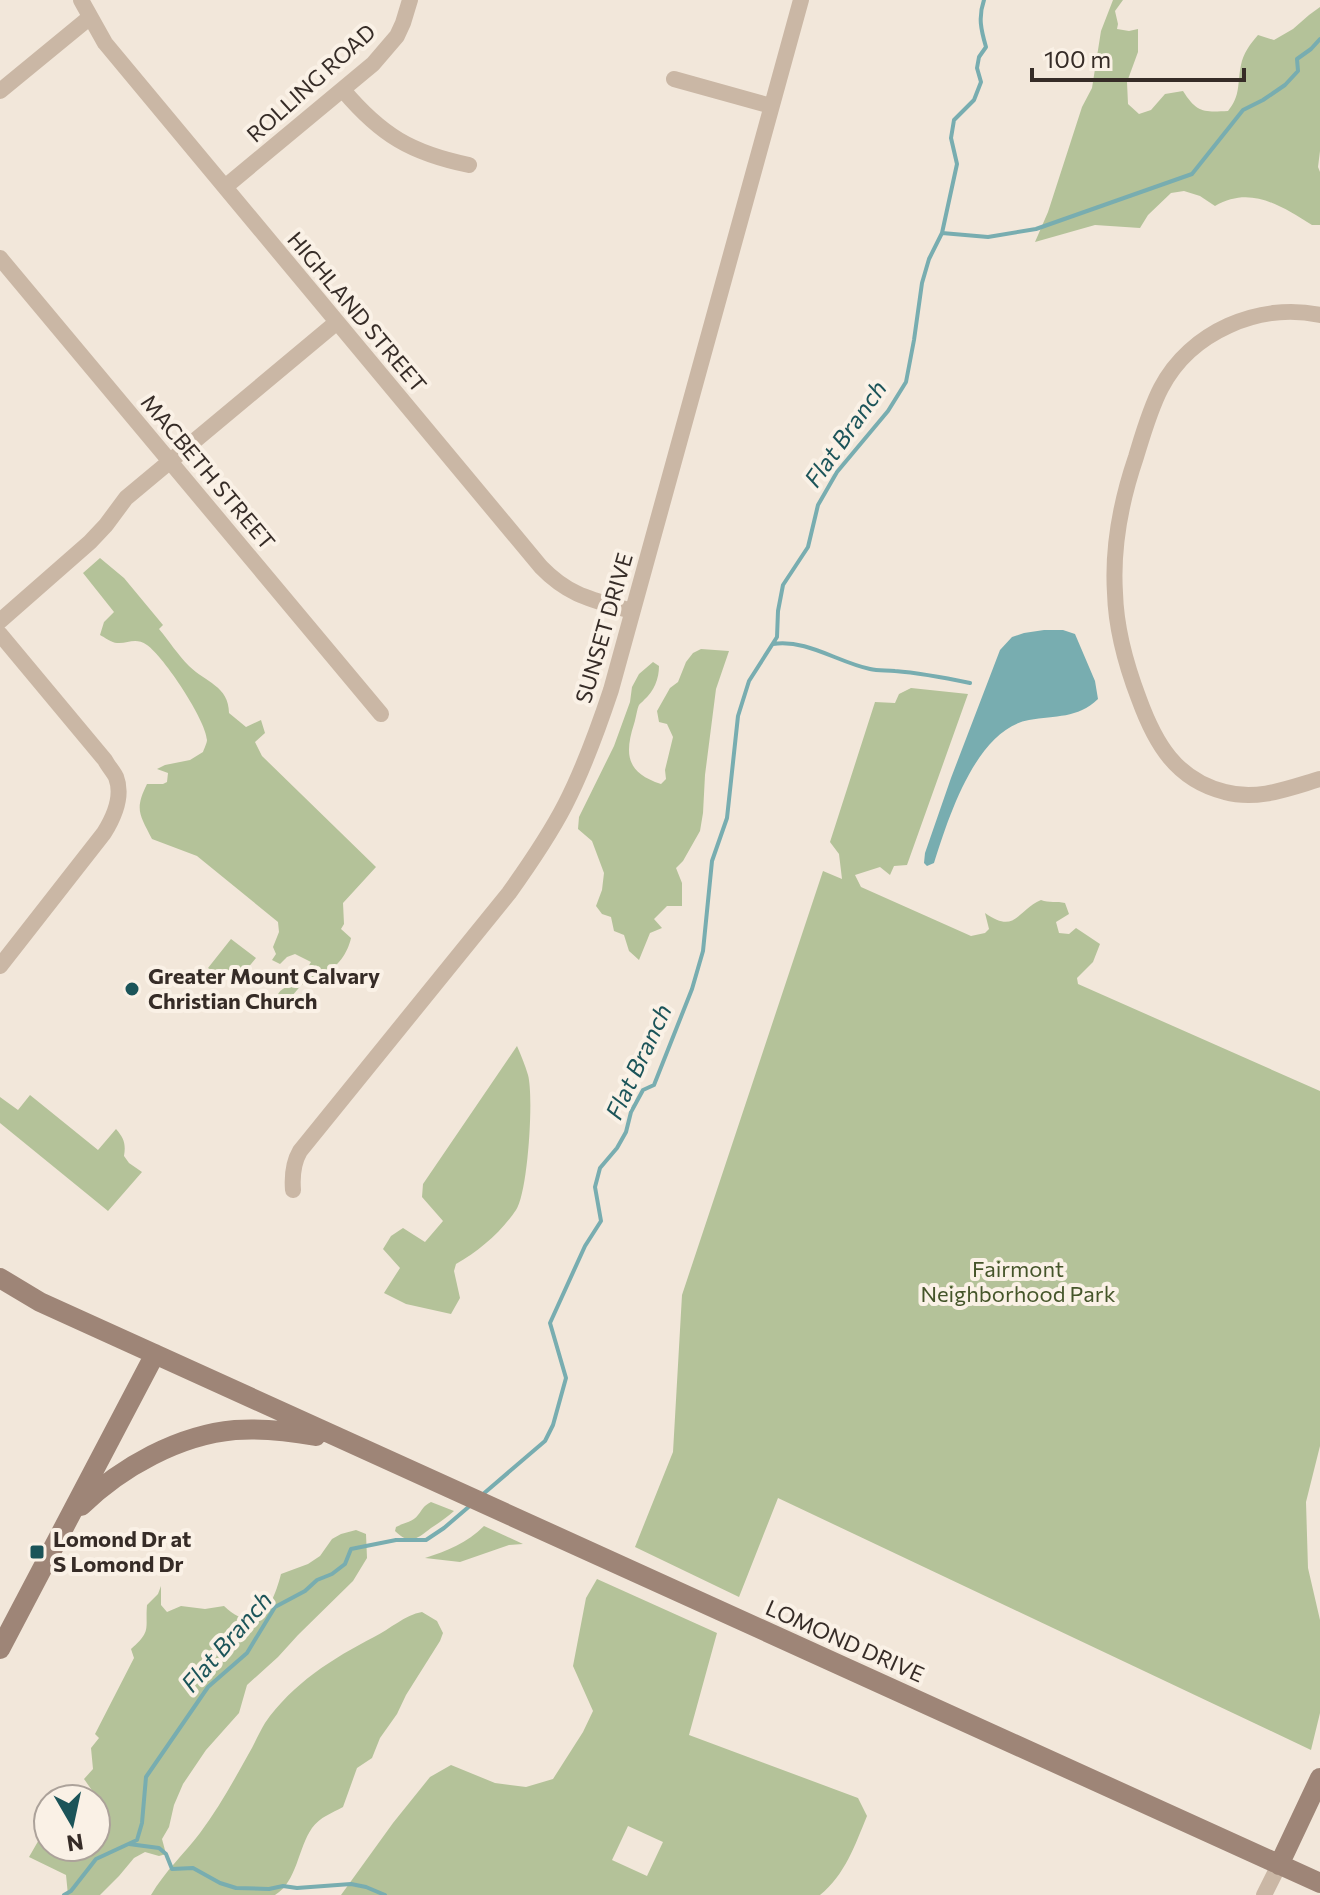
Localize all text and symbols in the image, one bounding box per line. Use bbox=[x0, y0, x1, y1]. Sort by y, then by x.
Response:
street label: ROLLING ROAD bbox=[241, 18, 381, 147]
scale bar bbox=[1032, 32, 1244, 82]
text: 100 m bbox=[1044, 44, 1111, 73]
street label: HIGHLAND STREET bbox=[282, 226, 433, 398]
water label: Flat Branch bbox=[797, 374, 892, 492]
street label: MACBETH STREET bbox=[136, 389, 281, 555]
street label: SUNSET DRIVE bbox=[569, 550, 638, 706]
place label: Greater Mount Calvary Christian Church bbox=[148, 962, 380, 1014]
marker: Greater Mount Calvary Christian Church bbox=[123, 980, 141, 998]
water label: Flat Branch bbox=[598, 999, 677, 1124]
park label: Fairmont Neighborhood Park bbox=[920, 1255, 1116, 1307]
place label: Lomond Dr at S Lomond Dr bbox=[53, 1525, 191, 1577]
marker: Lomond Dr at S Lomond Dr bbox=[28, 1543, 46, 1561]
water label: Flat Branch bbox=[174, 1585, 277, 1697]
street label: LOMOND DRIVE bbox=[762, 1594, 929, 1688]
north arrow bbox=[32, 1783, 112, 1863]
text: N bbox=[65, 1829, 85, 1858]

